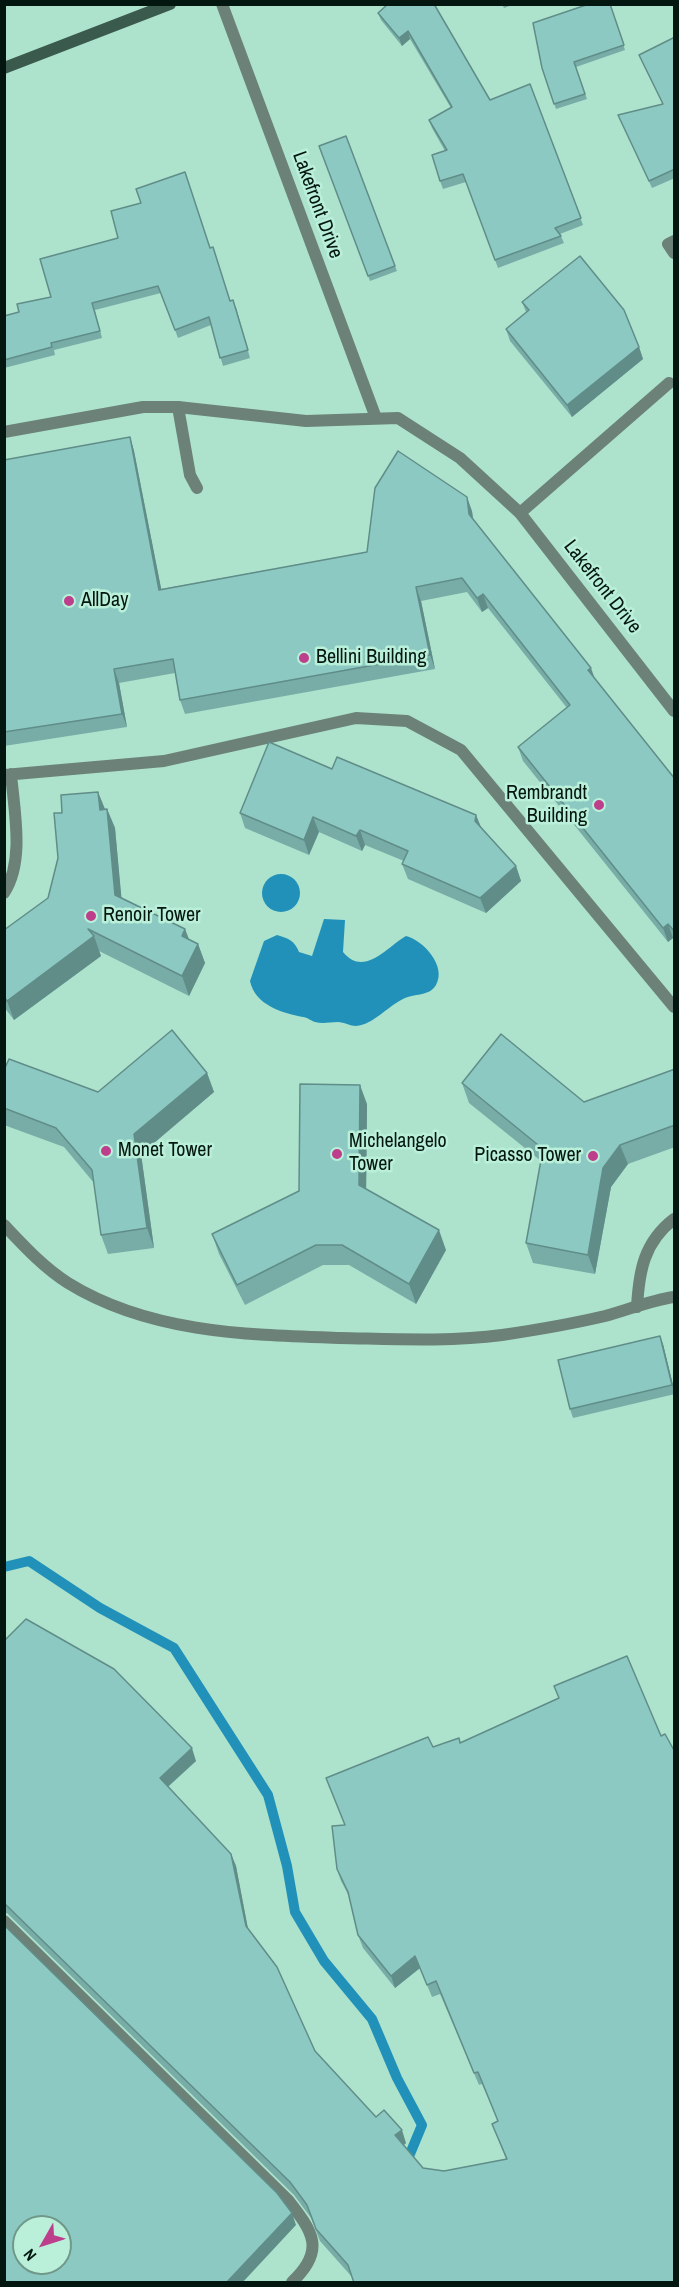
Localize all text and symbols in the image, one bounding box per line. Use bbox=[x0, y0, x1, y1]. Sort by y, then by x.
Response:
street label: Lakefront Drive bbox=[287, 148, 347, 262]
street label: Lakefront Drive bbox=[558, 535, 646, 639]
place label: AllDay bbox=[81, 589, 128, 613]
marker: AllDay bbox=[62, 594, 76, 608]
place label: Bellini Building bbox=[316, 646, 426, 670]
marker: Bellini Building bbox=[297, 651, 311, 665]
place label: Rembrandt Building bbox=[506, 782, 587, 829]
marker: Rembrandt Building bbox=[592, 798, 606, 812]
place label: Renoir Tower bbox=[103, 904, 201, 928]
marker: Renoir Tower bbox=[84, 909, 98, 923]
place label: Michelangelo Tower bbox=[349, 1130, 447, 1177]
place label: Monet Tower bbox=[118, 1139, 212, 1163]
marker: Monet Tower bbox=[99, 1144, 113, 1158]
place label: Picasso Tower bbox=[474, 1144, 581, 1168]
marker: Michelangelo Tower bbox=[330, 1147, 344, 1161]
marker: Picasso Tower bbox=[586, 1149, 600, 1163]
north arrow bbox=[12, 2215, 72, 2275]
text: N bbox=[18, 2244, 41, 2266]

